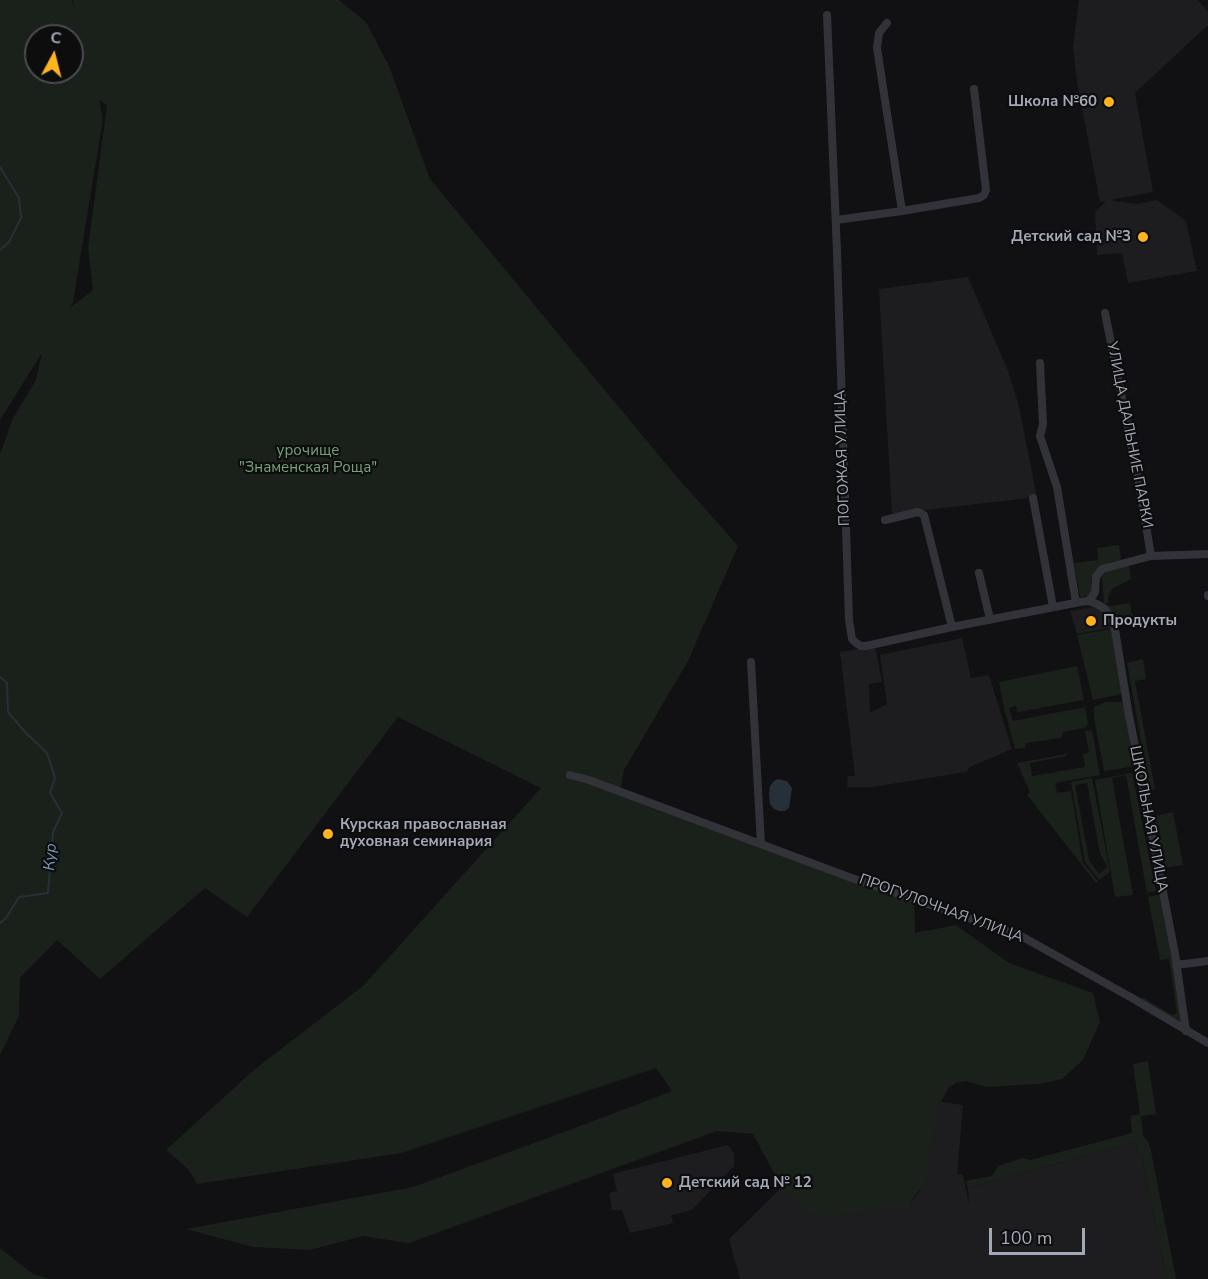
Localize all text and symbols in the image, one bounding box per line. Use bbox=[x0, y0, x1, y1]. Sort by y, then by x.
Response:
north arrow bbox=[24, 24, 84, 84]
text: С bbox=[49, 27, 63, 50]
place label: Школа №60 bbox=[1008, 93, 1097, 111]
marker: Школа №60 bbox=[1102, 95, 1116, 109]
place label: Детский сад №3 bbox=[1011, 228, 1131, 246]
marker: Детский сад №3 bbox=[1136, 230, 1150, 244]
street label: УЛИЦА ДАЛЬНИЕ ПАРКИ bbox=[1102, 340, 1156, 530]
street label: ПОГОЖАЯ УЛИЦА bbox=[832, 390, 854, 526]
park label: урочище "Знаменская Роща" bbox=[239, 442, 377, 477]
place label: Продукты bbox=[1103, 612, 1177, 630]
marker: Продукты bbox=[1084, 614, 1098, 628]
street label: ШКОЛЬНАЯ УЛИЦА bbox=[1125, 744, 1171, 894]
place label: Курская православная духовная семинария bbox=[340, 816, 507, 851]
marker: Курская православная духовная семинария bbox=[321, 827, 335, 841]
water label: Кур bbox=[40, 842, 62, 872]
street label: ПРОГУЛОЧНАЯ УЛИЦА bbox=[856, 871, 1026, 947]
place label: Детский сад № 12 bbox=[679, 1174, 812, 1192]
marker: Детский сад № 12 bbox=[660, 1176, 674, 1190]
scale bar bbox=[992, 1216, 1088, 1254]
text: 100 m bbox=[1000, 1226, 1052, 1250]

